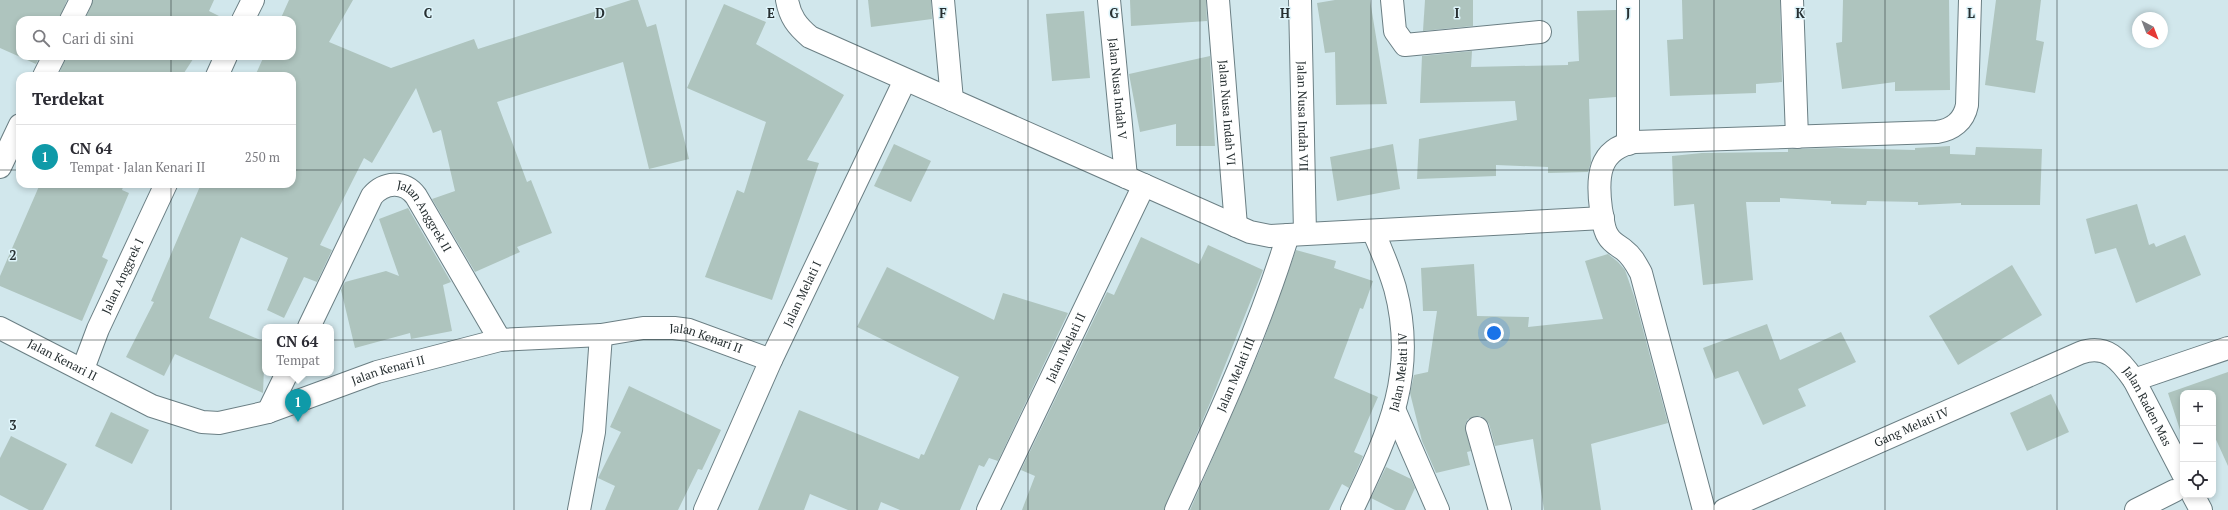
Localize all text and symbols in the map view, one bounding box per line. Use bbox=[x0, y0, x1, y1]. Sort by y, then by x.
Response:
text: C bbox=[424, 4, 432, 22]
text: D bbox=[595, 4, 605, 22]
text: E bbox=[767, 4, 775, 22]
text: F bbox=[939, 4, 947, 22]
text: G bbox=[1109, 4, 1119, 22]
text: H bbox=[1280, 4, 1290, 22]
text: I bbox=[1455, 4, 1460, 22]
text: J bbox=[1626, 4, 1631, 22]
text: K bbox=[1795, 4, 1805, 22]
text: L bbox=[1967, 4, 1975, 22]
north arrow bbox=[2132, 12, 2168, 48]
search box bbox=[16, 16, 296, 60]
icon: search bbox=[30, 27, 52, 49]
text: Cari di sini bbox=[62, 28, 134, 48]
street label: Jalan Nusa Indah V bbox=[1106, 37, 1130, 141]
street label: Jalan Nusa Indah VI bbox=[1216, 59, 1239, 166]
street label: Jalan Nusa Indah VII bbox=[1294, 61, 1312, 171]
text: Terdekat bbox=[32, 87, 104, 110]
text: CN 64 bbox=[70, 138, 112, 158]
text: 1 bbox=[41, 148, 49, 166]
text: 250 m bbox=[245, 148, 280, 166]
text: Tempat · Jalan Kenari II bbox=[70, 158, 205, 176]
street label: Jalan Anggrek II bbox=[396, 177, 455, 254]
street label: Jalan Anggrek I bbox=[98, 236, 146, 316]
text: 2 bbox=[9, 246, 17, 264]
street label: Jalan Melati I bbox=[780, 258, 824, 329]
street label: Jalan Melati II bbox=[1042, 310, 1089, 385]
street label: Jalan Kenari II bbox=[670, 320, 745, 356]
your location bbox=[1484, 323, 1504, 343]
popup bbox=[262, 324, 334, 376]
text: CN 64 bbox=[276, 331, 318, 351]
street label: Jalan Melati IV bbox=[1386, 332, 1410, 413]
street label: Jalan Kenari II bbox=[25, 335, 100, 384]
street label: Jalan Melati III bbox=[1213, 335, 1258, 414]
text: Tempat bbox=[276, 351, 320, 369]
street label: Jalan Kenari II bbox=[349, 352, 426, 388]
street label: Jalan Raden Mas bbox=[2120, 363, 2175, 448]
pin: 1 bbox=[285, 389, 311, 422]
map controls bbox=[2180, 390, 2216, 498]
button: + bbox=[2180, 390, 2216, 426]
street label: Gang Melati IV bbox=[1872, 403, 1952, 450]
text: 3 bbox=[9, 416, 17, 434]
button: − bbox=[2180, 426, 2216, 462]
button: locate bbox=[2180, 462, 2216, 498]

